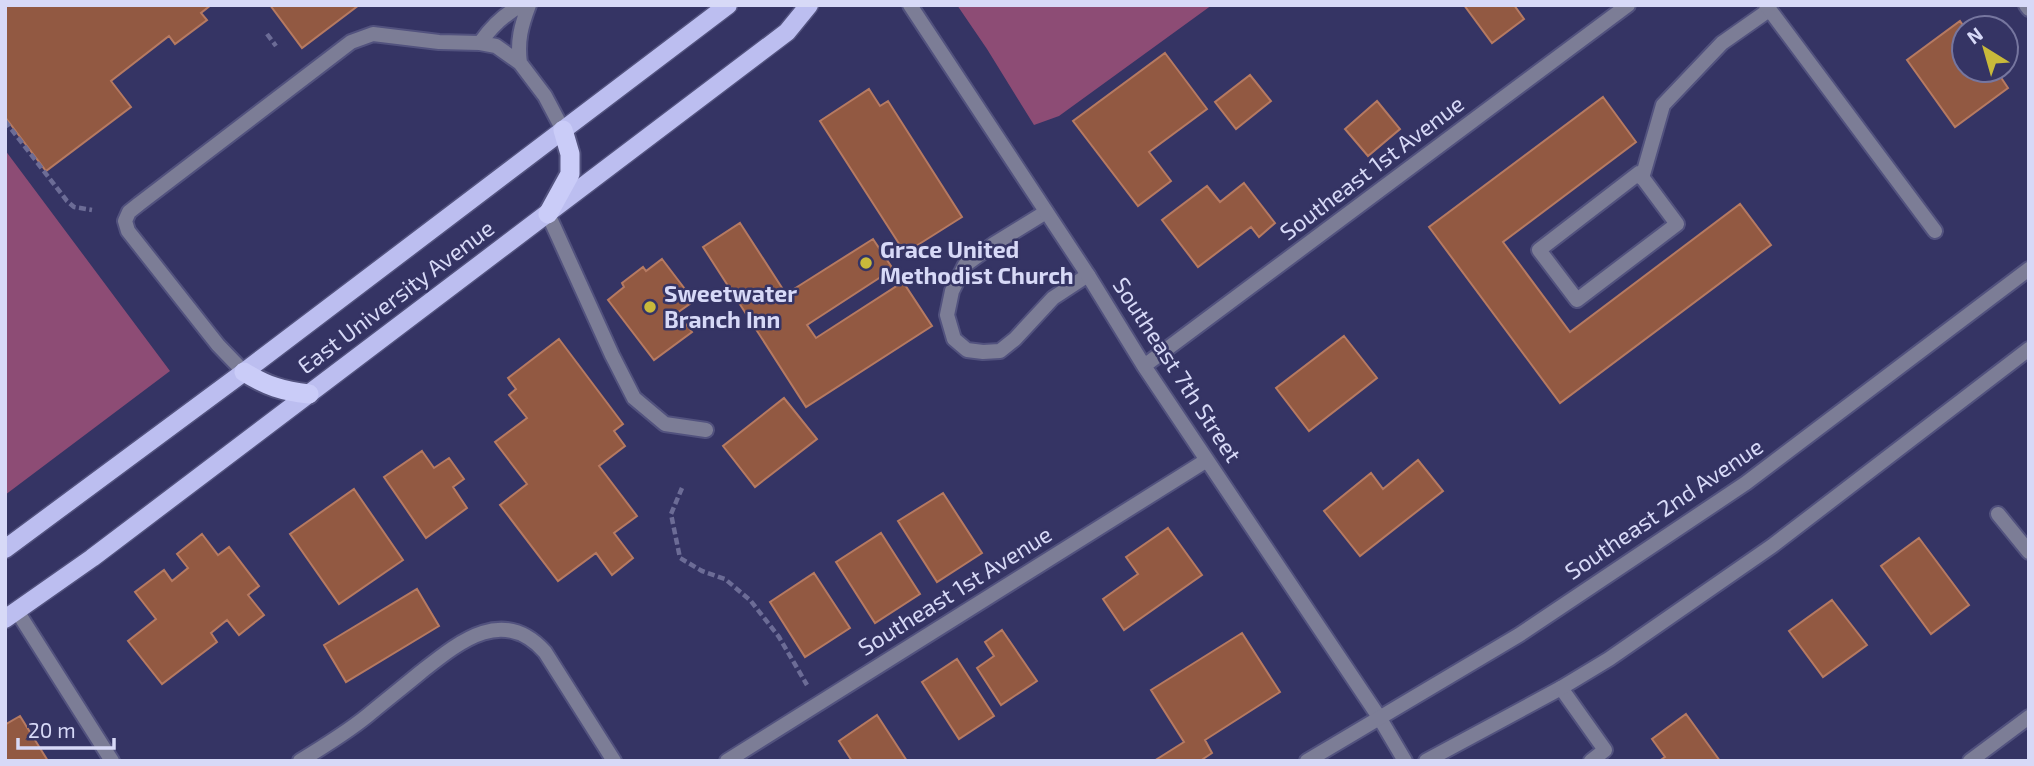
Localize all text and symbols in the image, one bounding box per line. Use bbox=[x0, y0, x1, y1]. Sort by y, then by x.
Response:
north arrow bbox=[1950, 14, 2020, 84]
text: N bbox=[1962, 22, 1987, 48]
street label: Southeast 1st Avenue bbox=[1274, 89, 1469, 245]
street label: East University Avenue bbox=[292, 213, 499, 379]
place label: Grace United Methodist Church bbox=[880, 235, 1074, 289]
marker: Grace United Methodist Church bbox=[858, 255, 874, 271]
street label: Southeast 7th Street bbox=[1108, 272, 1248, 467]
place label: Sweetwater Branch Inn bbox=[664, 279, 797, 333]
marker: Sweetwater Branch Inn bbox=[642, 299, 658, 315]
street label: Southeast 2nd Avenue bbox=[1559, 431, 1768, 585]
street label: Southeast 1st Avenue bbox=[852, 519, 1056, 661]
scale bar bbox=[18, 706, 114, 750]
text: 20 m bbox=[28, 717, 76, 742]

